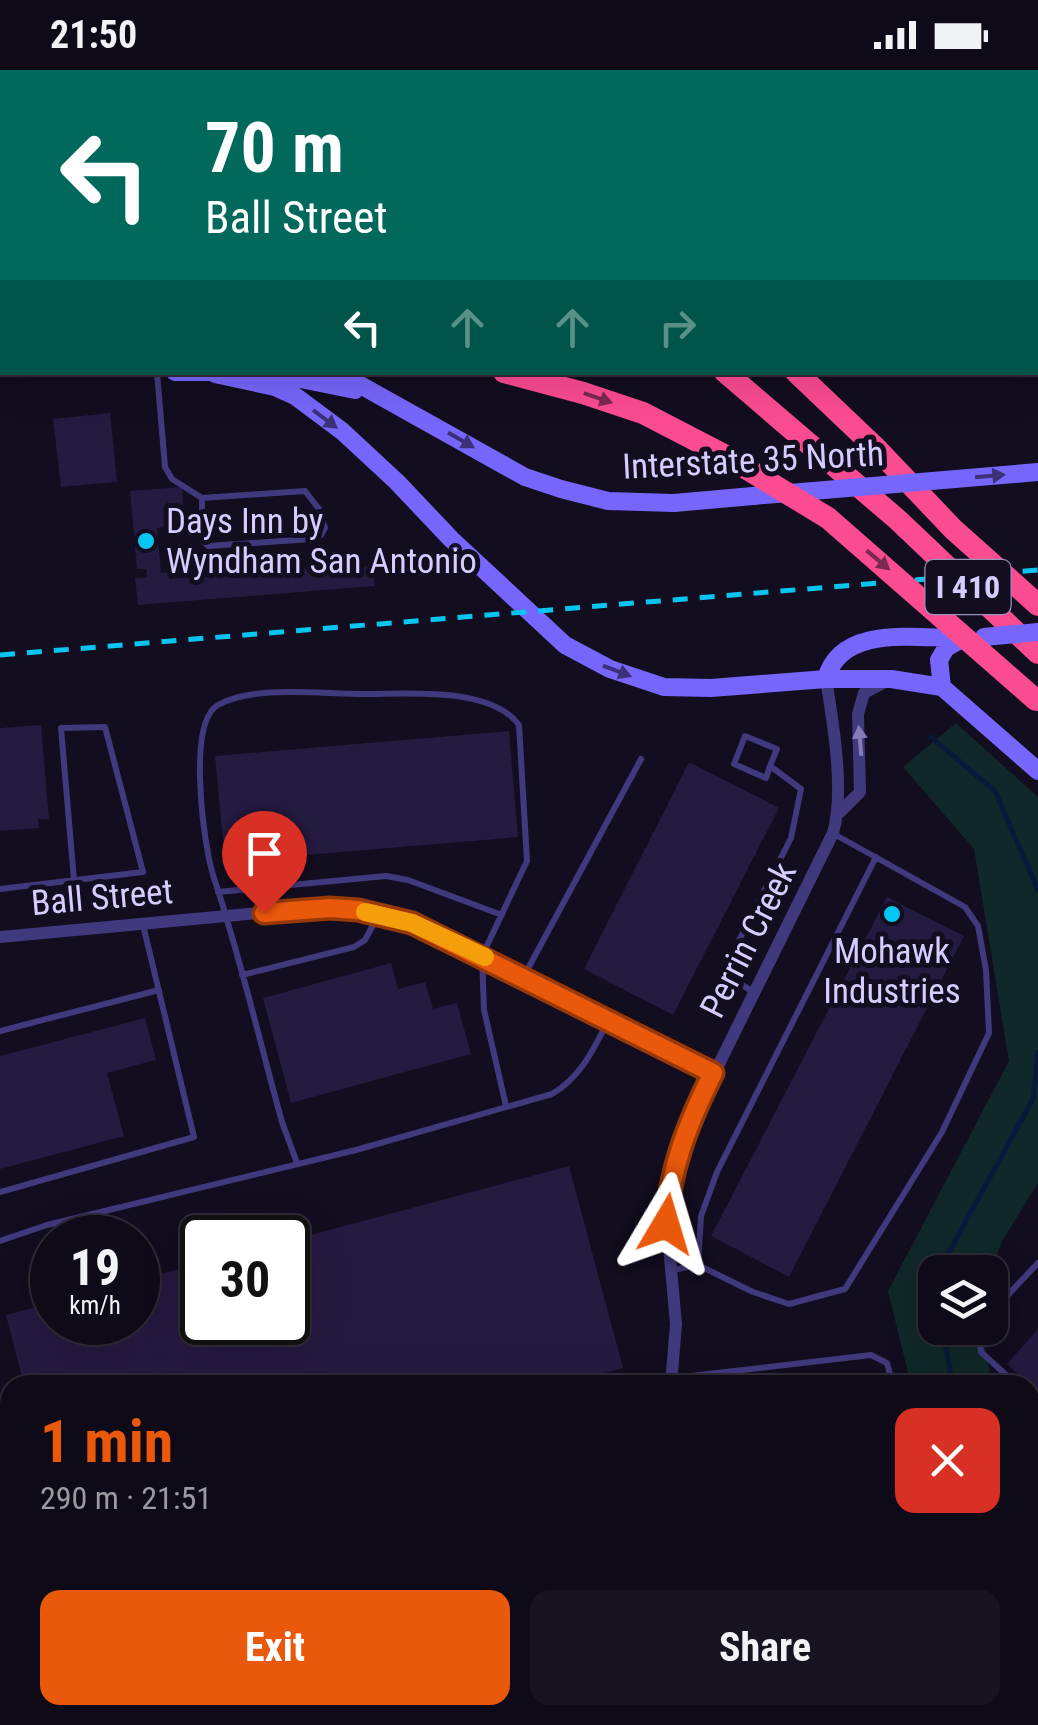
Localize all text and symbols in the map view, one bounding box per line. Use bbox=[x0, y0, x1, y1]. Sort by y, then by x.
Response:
text: 21:50 bbox=[50, 13, 137, 57]
text: 70 m bbox=[205, 107, 344, 189]
icon: left bbox=[40, 110, 170, 240]
text: Ball Street bbox=[205, 191, 388, 244]
icon: left bbox=[335, 300, 390, 355]
icon: ahead bbox=[440, 300, 495, 355]
icon: ahead bbox=[545, 300, 600, 355]
icon: right bbox=[650, 300, 705, 355]
one-way arrow bbox=[584, 391, 614, 406]
one-way arrow bbox=[312, 408, 338, 428]
one-way arrow bbox=[447, 431, 476, 448]
street label: Interstate 35 North bbox=[621, 433, 885, 488]
one-way arrow bbox=[974, 467, 1006, 483]
place label: Days Inn by Wyndham San Antonio bbox=[166, 501, 477, 582]
marker: Days Inn by Wyndham San Antonio bbox=[135, 530, 157, 552]
one-way arrow bbox=[865, 549, 890, 571]
road number: I 410 bbox=[926, 560, 1010, 614]
one-way arrow bbox=[603, 664, 633, 679]
one-way arrow bbox=[852, 725, 868, 757]
pin bbox=[222, 811, 307, 914]
icon: arrive bbox=[237, 826, 292, 881]
street label: Perrin Creek bbox=[692, 856, 805, 1025]
street label: Ball Street bbox=[30, 871, 175, 924]
marker: Mohawk Industries bbox=[881, 903, 903, 925]
place label: Mohawk Industries bbox=[823, 931, 961, 1012]
position arrow bbox=[614, 1172, 718, 1276]
speed limit sign: 30 bbox=[180, 1215, 310, 1345]
text: 19 bbox=[70, 1239, 120, 1297]
map controls bbox=[918, 1255, 1008, 1345]
button: layers bbox=[918, 1255, 1008, 1345]
text: km/h bbox=[69, 1291, 121, 1320]
text: 1 min bbox=[40, 1406, 173, 1477]
button: close bbox=[895, 1408, 1000, 1513]
text: 290 m · 21:51 bbox=[40, 1479, 212, 1517]
button: Exit bbox=[40, 1590, 510, 1705]
button: Share bbox=[530, 1590, 1000, 1705]

